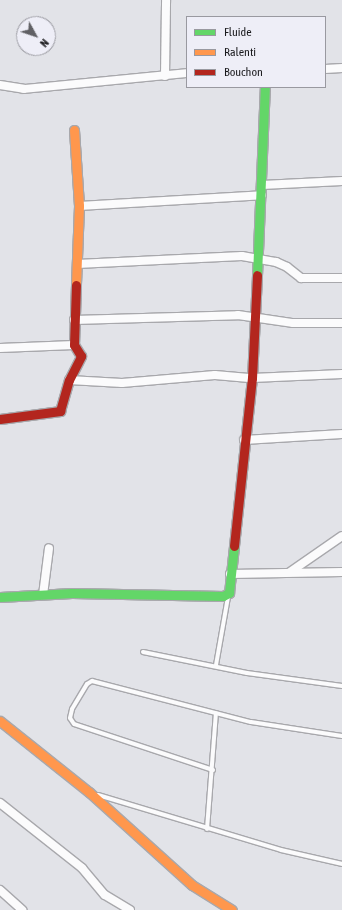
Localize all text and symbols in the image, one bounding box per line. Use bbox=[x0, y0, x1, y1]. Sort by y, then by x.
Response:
north arrow bbox=[16, 16, 56, 56]
legend bbox=[186, 16, 326, 88]
text: Fluide bbox=[224, 25, 252, 39]
text: N bbox=[38, 37, 51, 49]
text: Ralenti bbox=[224, 45, 256, 59]
text: Bouchon bbox=[224, 65, 263, 79]

